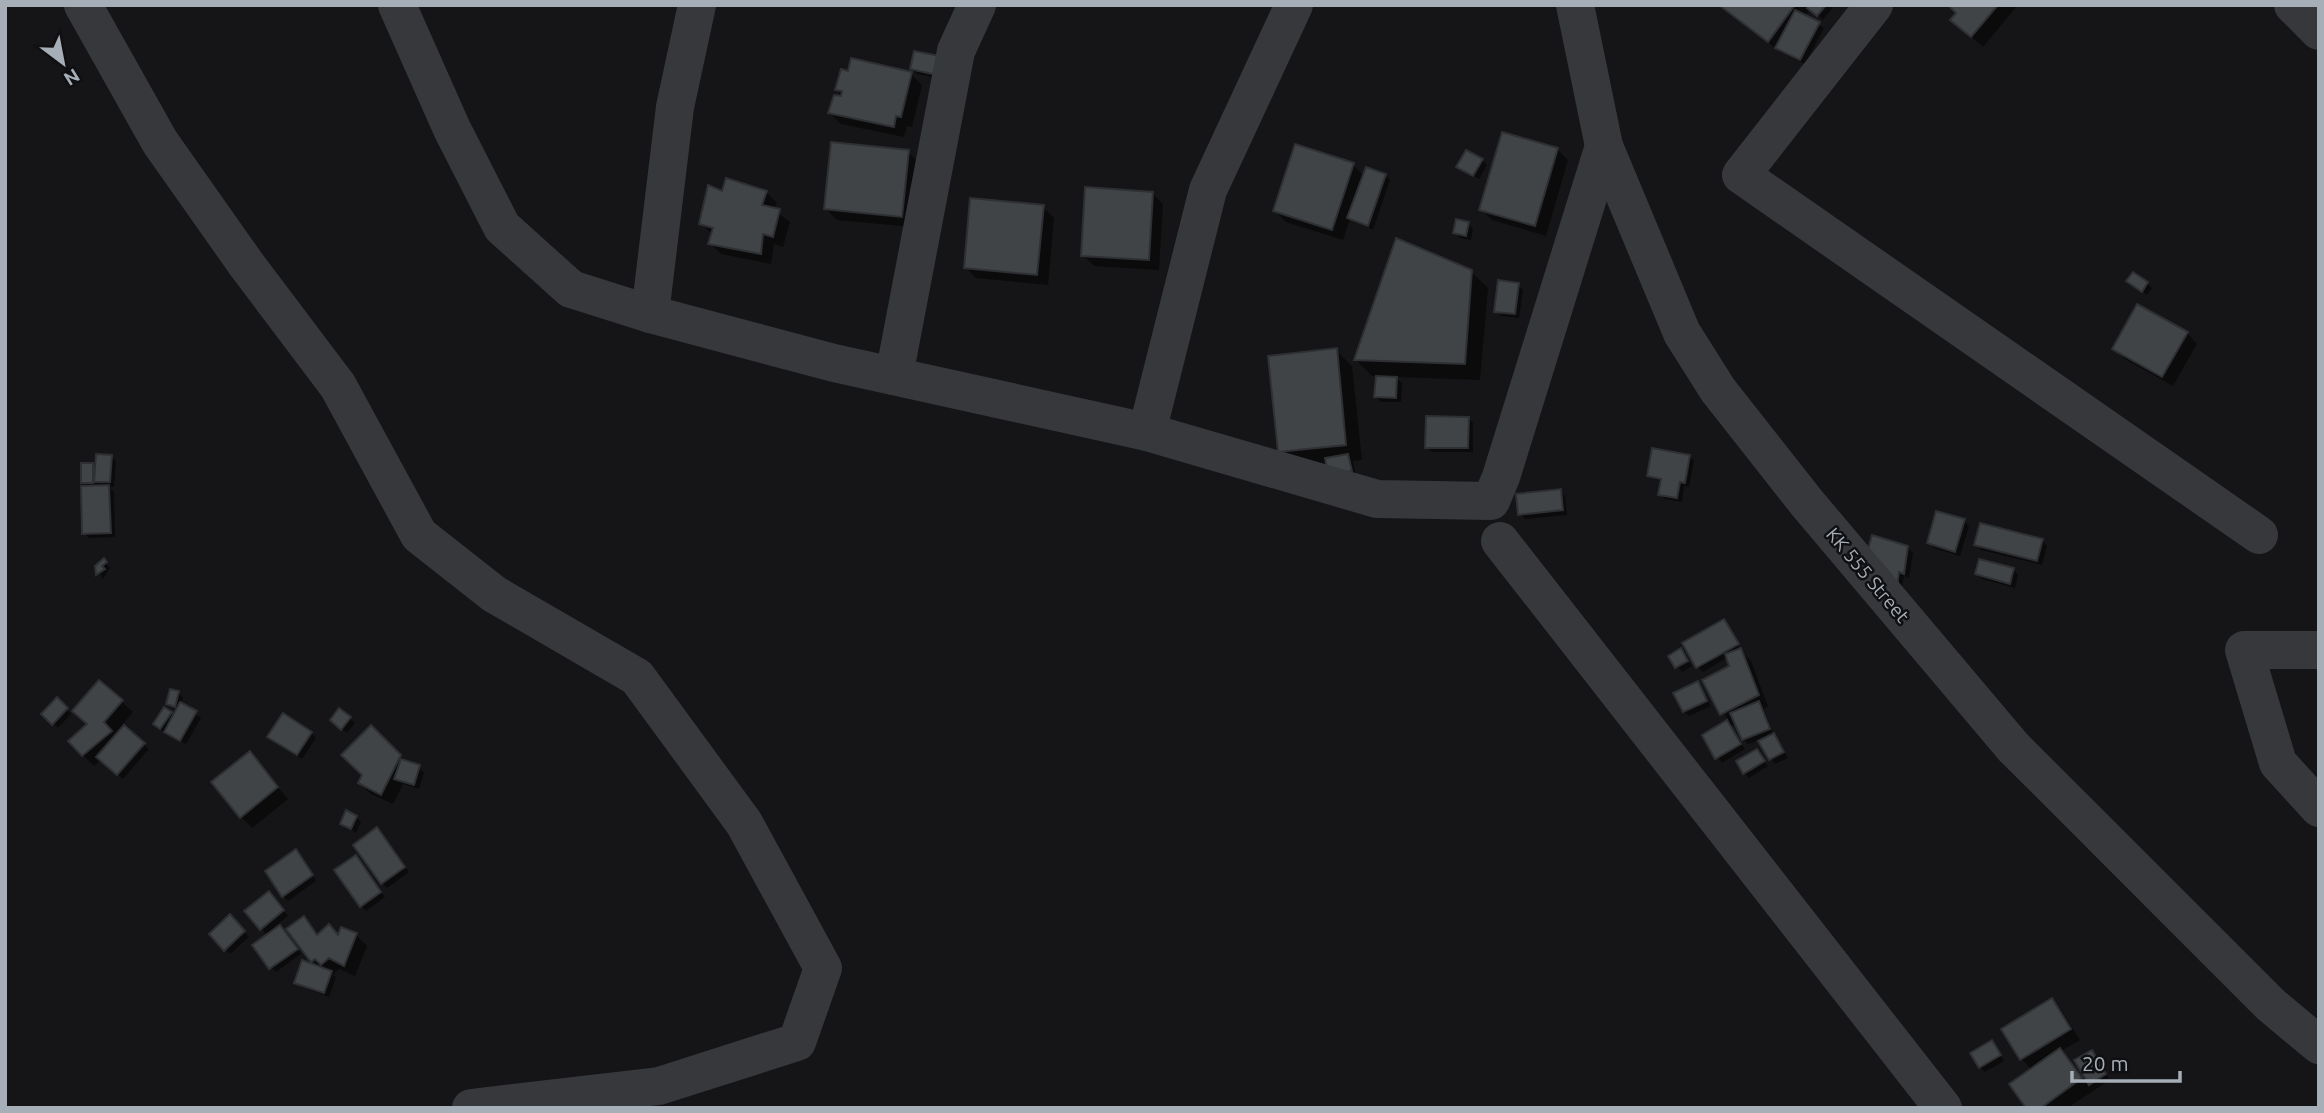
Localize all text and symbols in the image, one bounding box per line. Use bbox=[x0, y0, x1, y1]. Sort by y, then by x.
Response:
north arrow bbox=[28, 28, 98, 98]
text: N bbox=[60, 64, 84, 91]
street label: KK 555 Street bbox=[1822, 523, 1914, 627]
scale bar bbox=[2072, 1040, 2180, 1084]
text: 20 m bbox=[2082, 1051, 2129, 1075]

